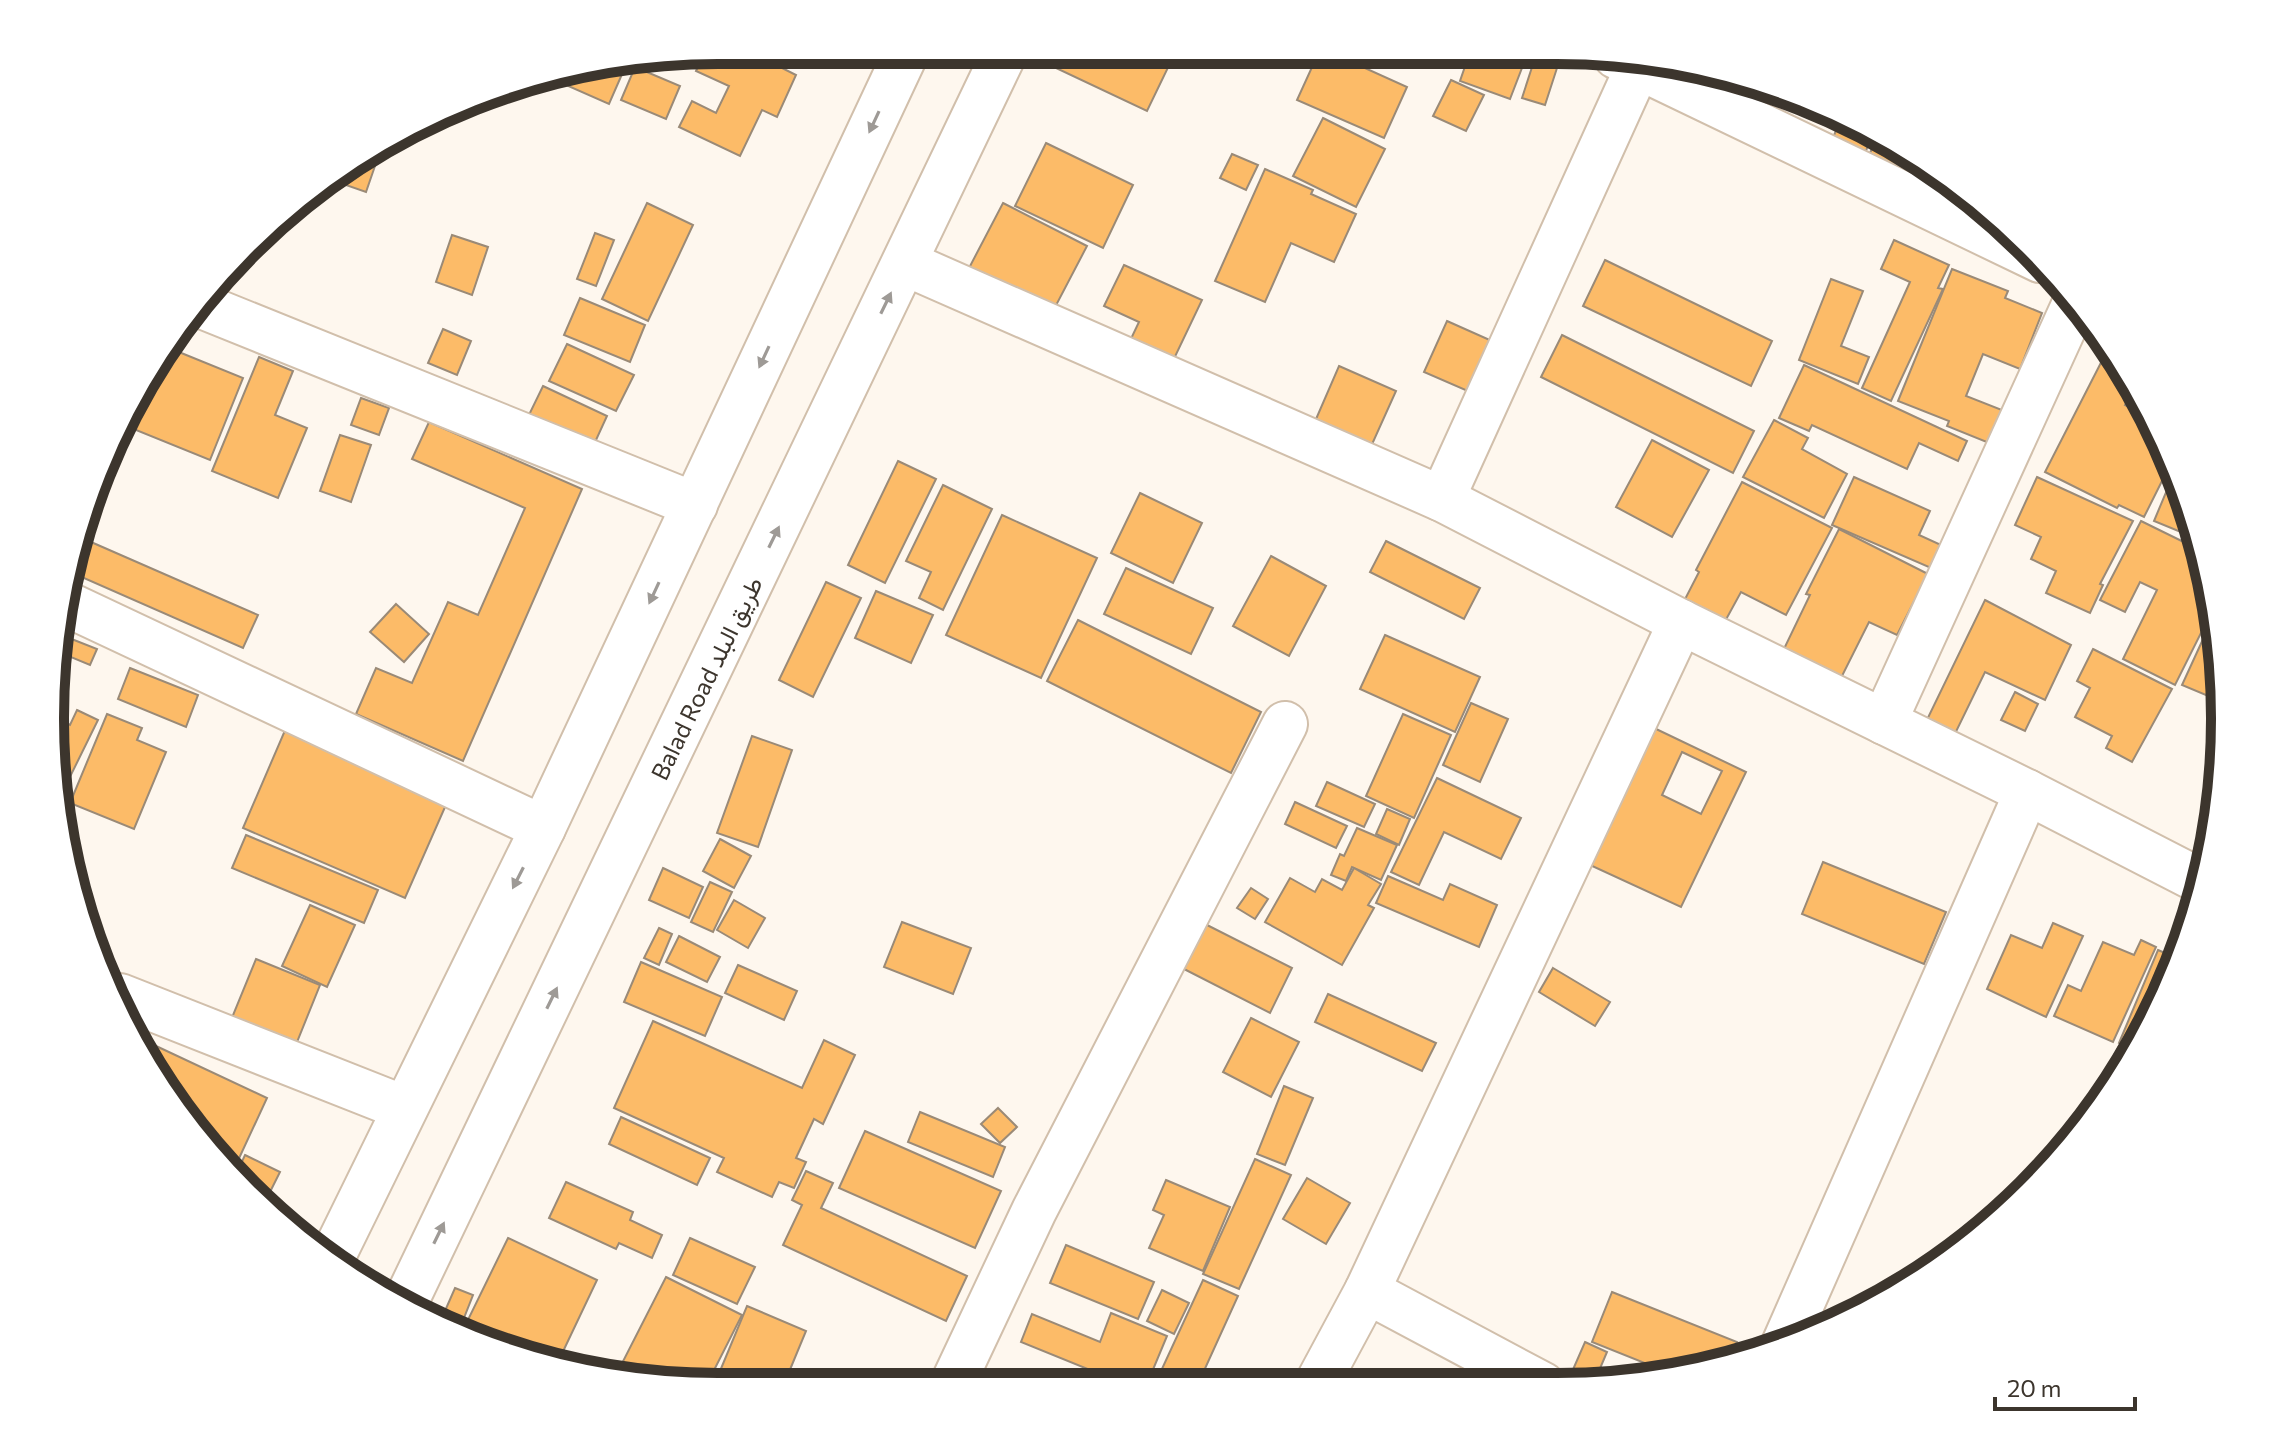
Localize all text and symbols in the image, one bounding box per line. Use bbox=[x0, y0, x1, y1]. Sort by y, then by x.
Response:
one-way arrow bbox=[867, 110, 881, 133]
one-way arrow bbox=[879, 291, 893, 314]
one-way arrow bbox=[757, 346, 771, 369]
one-way arrow bbox=[767, 525, 781, 548]
street label: Balad Road طريق البلد bbox=[644, 572, 770, 785]
one-way arrow bbox=[647, 581, 661, 605]
one-way arrow bbox=[512, 867, 525, 890]
one-way arrow bbox=[545, 987, 559, 1010]
one-way arrow bbox=[432, 1221, 446, 1244]
scale bar bbox=[1995, 1361, 2135, 1411]
text: 20 m bbox=[2007, 1373, 2061, 1402]

